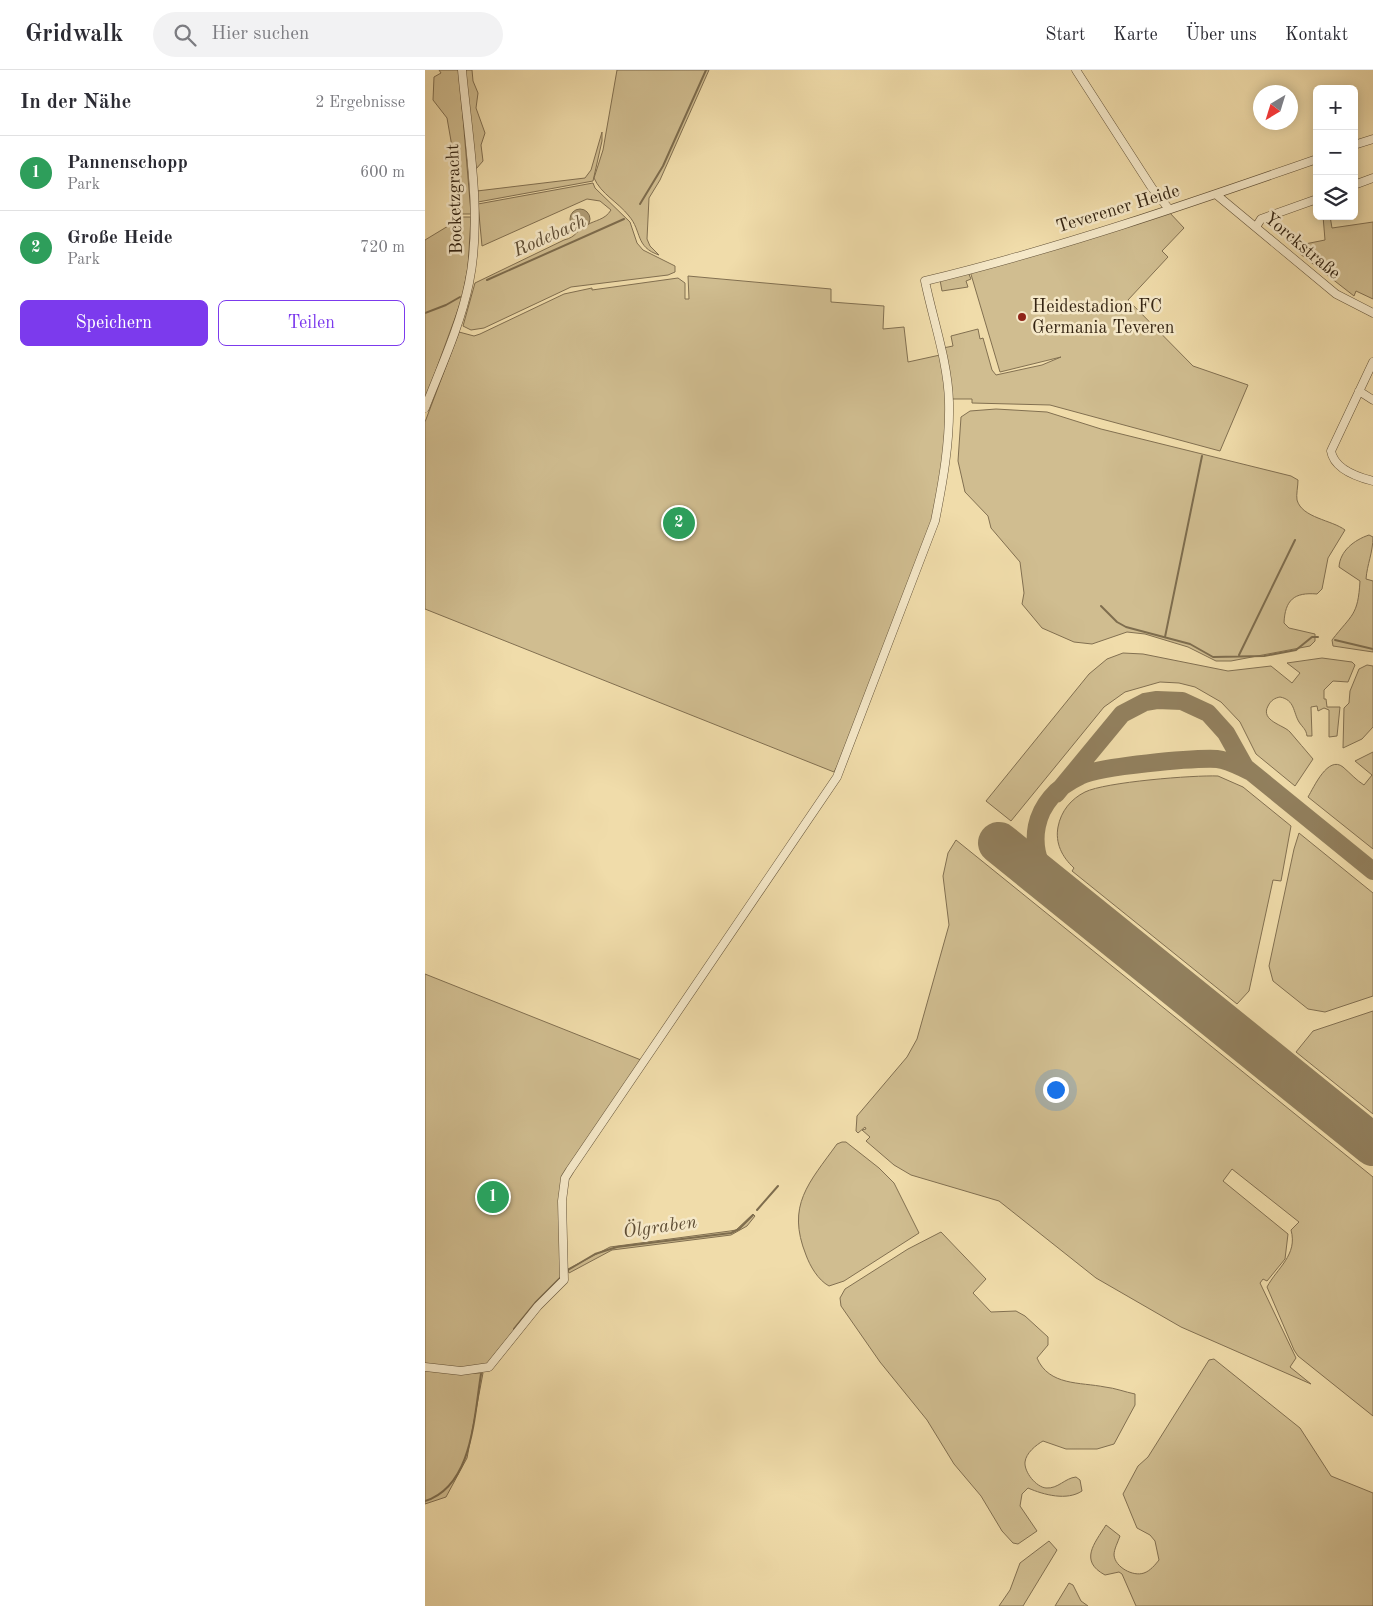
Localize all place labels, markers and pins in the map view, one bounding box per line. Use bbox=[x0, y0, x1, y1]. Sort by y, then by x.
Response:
place label: Heidestadion FC Germania Teveren bbox=[1032, 298, 1175, 337]
marker: Heidestadion FC Germania Teveren bbox=[1016, 311, 1028, 323]
pin: 2 bbox=[663, 504, 695, 542]
pin: 1 bbox=[477, 1178, 509, 1216]

